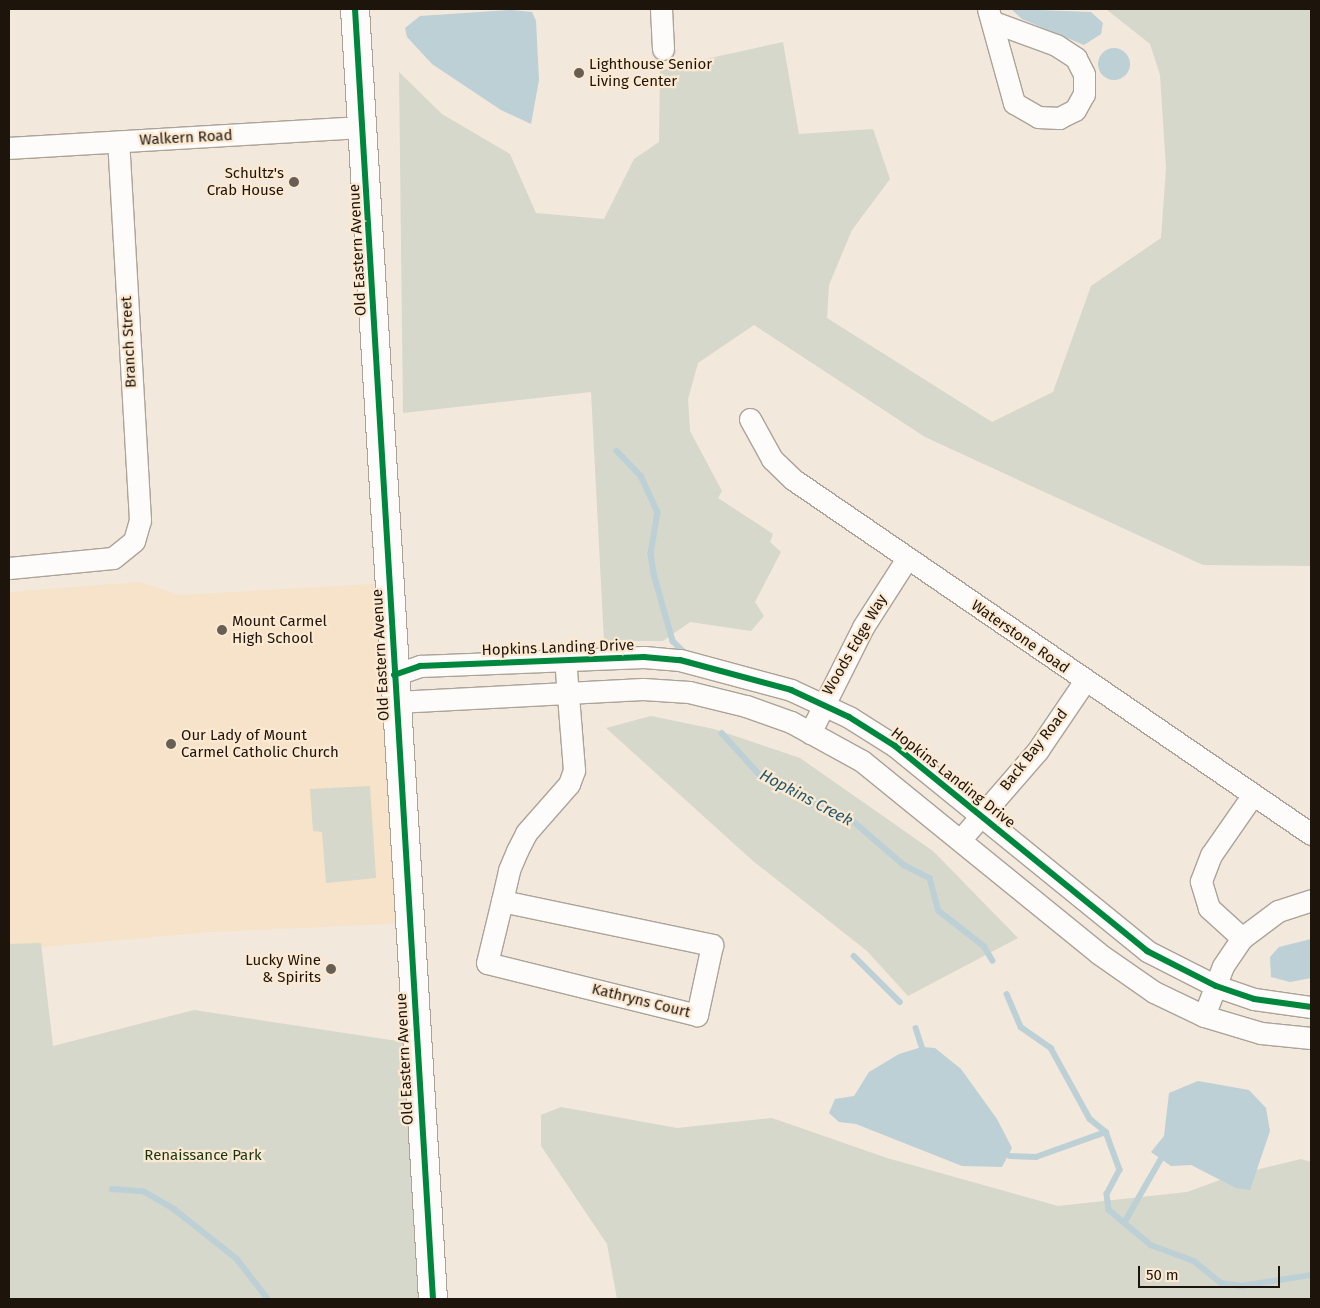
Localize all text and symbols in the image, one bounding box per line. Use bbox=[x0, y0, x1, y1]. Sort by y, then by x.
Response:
place label: Lighthouse Senior Living Center bbox=[589, 55, 712, 90]
marker: Lighthouse Senior Living Center bbox=[573, 67, 585, 79]
street label: Walkern Road bbox=[139, 127, 233, 149]
place label: Schultz's Crab House bbox=[207, 164, 284, 199]
marker: Schultz's Crab House bbox=[288, 176, 300, 188]
street label: Old Eastern Avenue bbox=[346, 184, 370, 316]
street label: Branch Street bbox=[118, 296, 140, 388]
street label: Old Eastern Avenue bbox=[369, 589, 393, 721]
street label: Woods Edge Way bbox=[819, 591, 891, 699]
street label: Waterstone Road bbox=[968, 596, 1072, 678]
place label: Mount Carmel High School bbox=[232, 612, 327, 647]
marker: Mount Carmel High School bbox=[216, 624, 228, 636]
street label: Hopkins Landing Drive bbox=[481, 636, 635, 660]
street label: Back Bay Road bbox=[996, 705, 1072, 795]
street label: Hopkins Landing Drive bbox=[887, 724, 1019, 832]
place label: Our Lady of Mount Carmel Catholic Church bbox=[181, 726, 339, 761]
marker: Our Lady of Mount Carmel Catholic Church bbox=[165, 738, 177, 750]
water label: Hopkins Creek bbox=[756, 765, 856, 831]
place label: Lucky Wine & Spirits bbox=[245, 951, 321, 986]
marker: Lucky Wine & Spirits bbox=[325, 963, 337, 975]
street label: Kathryns Court bbox=[590, 980, 692, 1022]
street label: Old Eastern Avenue bbox=[393, 993, 417, 1125]
park label: Renaissance Park bbox=[144, 1147, 262, 1165]
scale bar bbox=[1140, 1256, 1282, 1288]
text: 50 m bbox=[1146, 1266, 1179, 1284]

